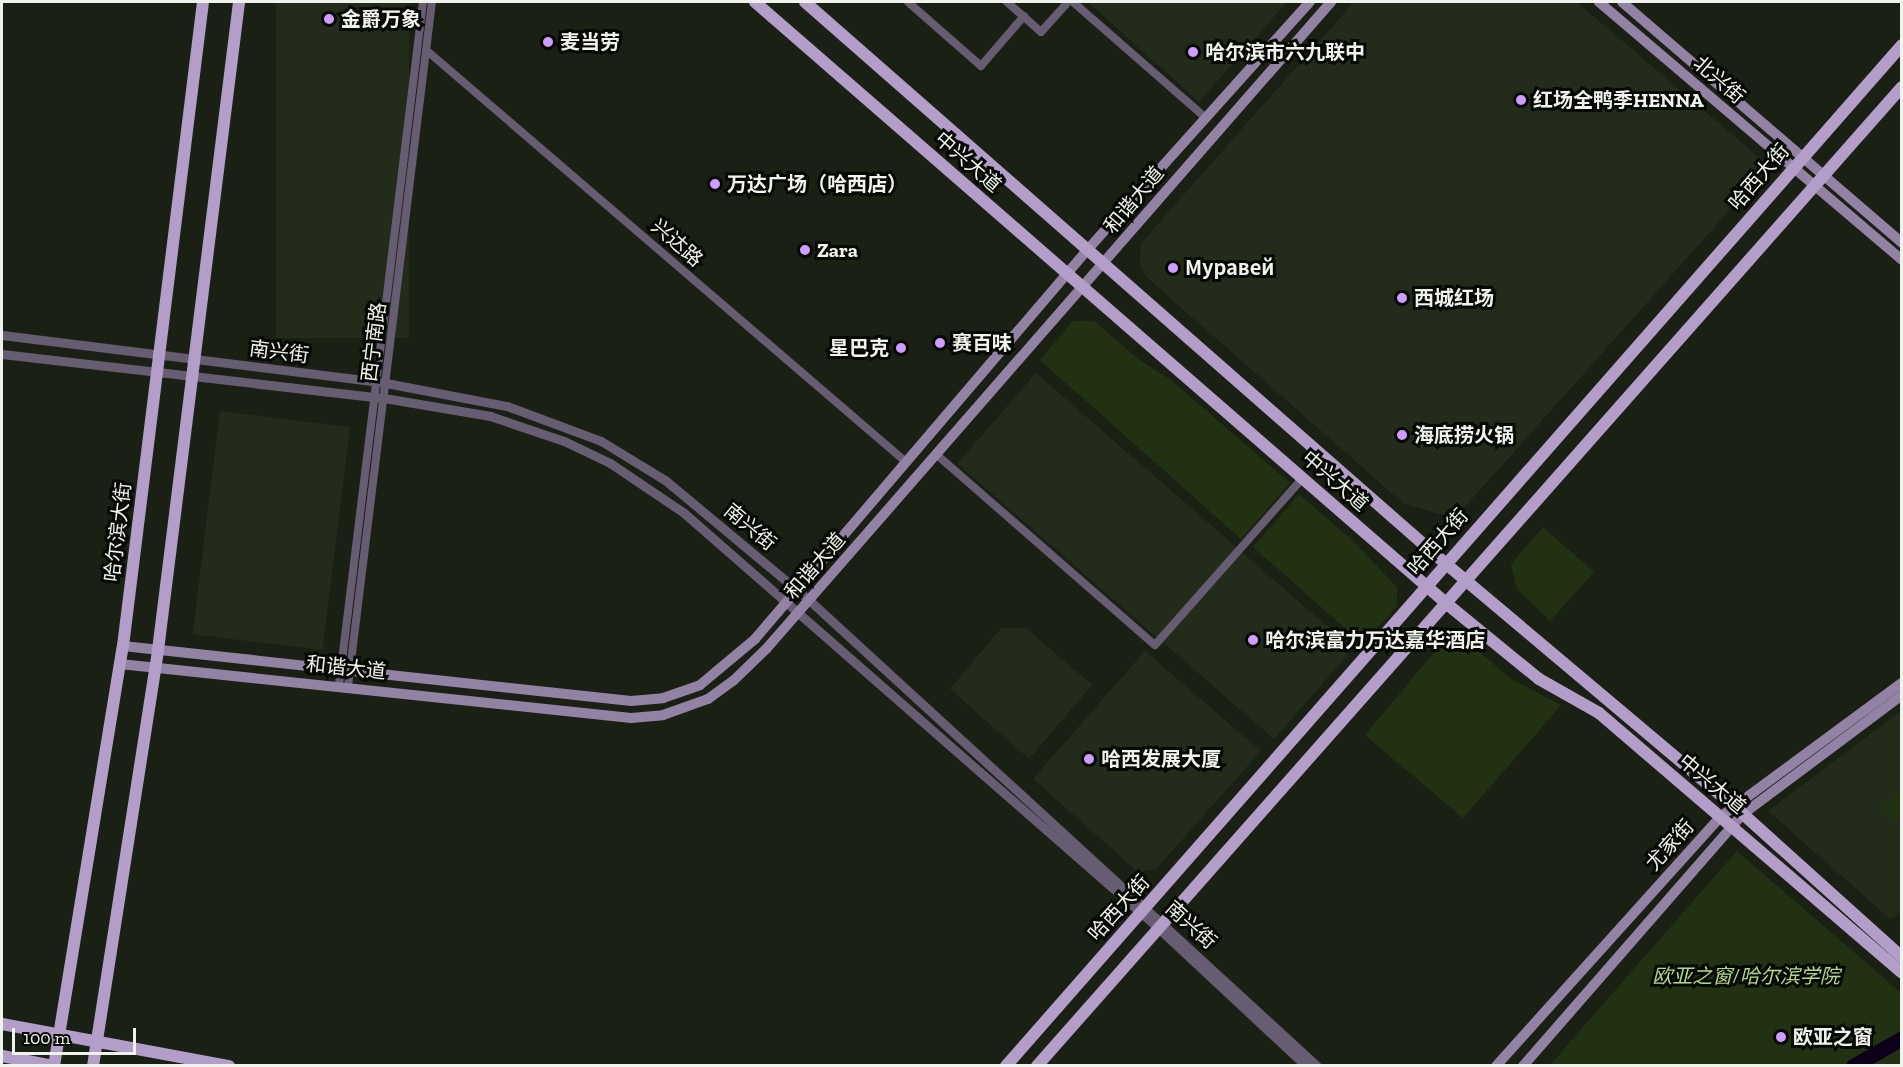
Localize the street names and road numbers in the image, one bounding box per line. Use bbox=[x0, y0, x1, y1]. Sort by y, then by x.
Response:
street label: 北兴街 bbox=[1688, 51, 1750, 109]
street label: 中兴大道 bbox=[930, 127, 1006, 197]
street label: 哈西大街 bbox=[1724, 139, 1794, 215]
street label: 和谐大道 bbox=[1099, 162, 1169, 238]
street label: 兴达路 bbox=[646, 214, 708, 272]
street label: 西宁南路 bbox=[357, 301, 391, 383]
street label: 南兴街 bbox=[248, 336, 310, 368]
street label: 中兴大道 bbox=[1297, 446, 1373, 516]
street label: 哈尔滨大街 bbox=[100, 481, 136, 583]
street label: 南兴街 bbox=[719, 499, 781, 555]
street label: 哈西大街 bbox=[1403, 504, 1473, 580]
street label: 和谐大道 bbox=[780, 528, 850, 604]
street label: 和谐大道 bbox=[305, 652, 387, 684]
street label: 中兴大道 bbox=[1674, 749, 1750, 819]
street label: 尤家街 bbox=[1641, 815, 1699, 875]
street label: 哈西大街 bbox=[1083, 870, 1155, 946]
street label: 南兴街 bbox=[1161, 896, 1221, 954]

